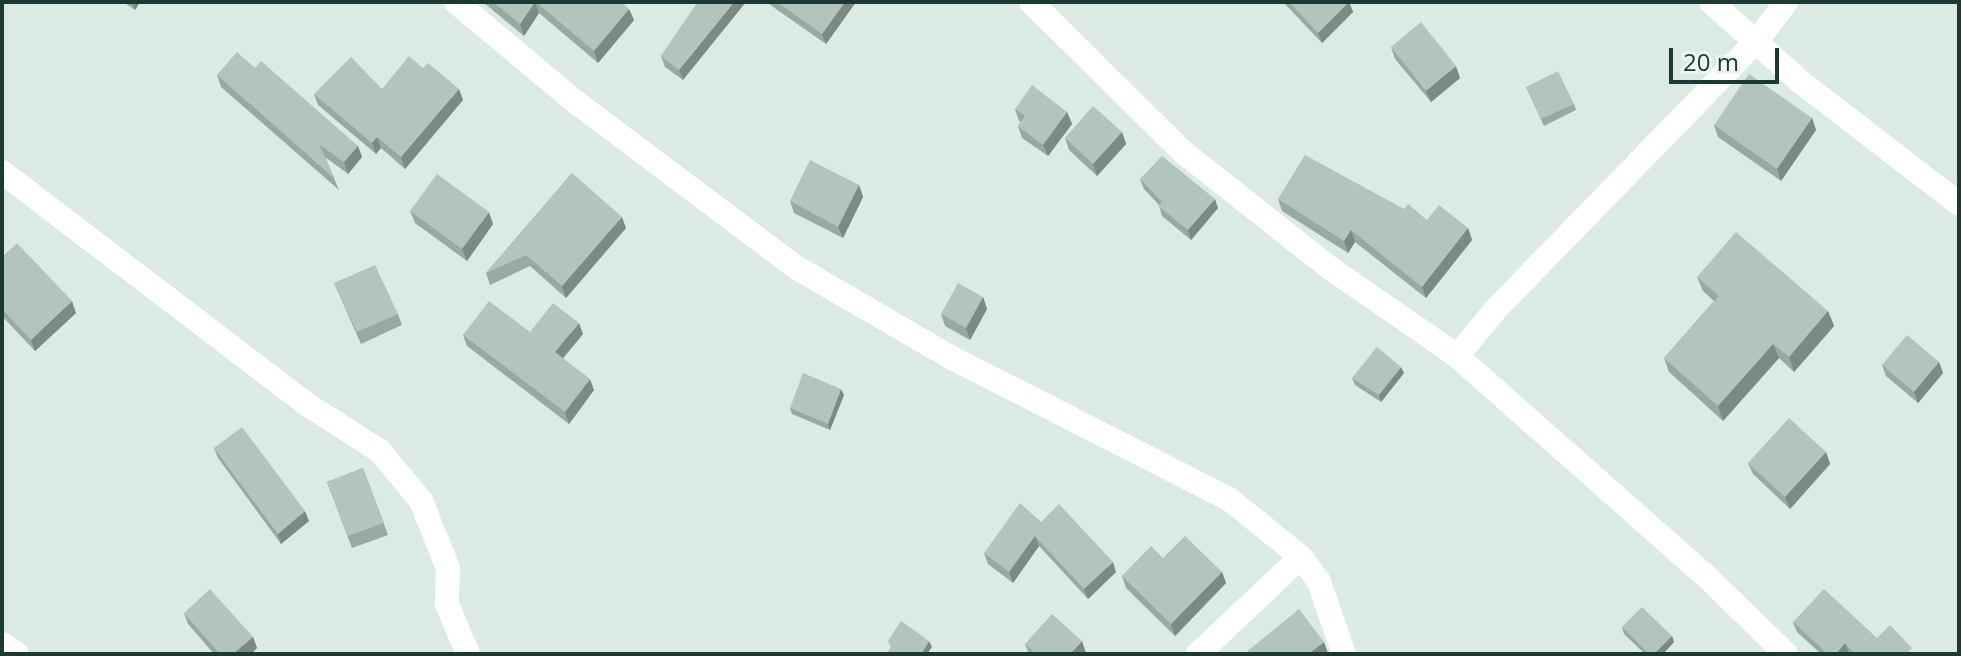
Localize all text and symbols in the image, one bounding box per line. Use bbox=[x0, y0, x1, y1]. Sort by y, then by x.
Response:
scale bar bbox=[1673, 32, 1783, 82]
text: 20 m bbox=[1683, 45, 1739, 78]

